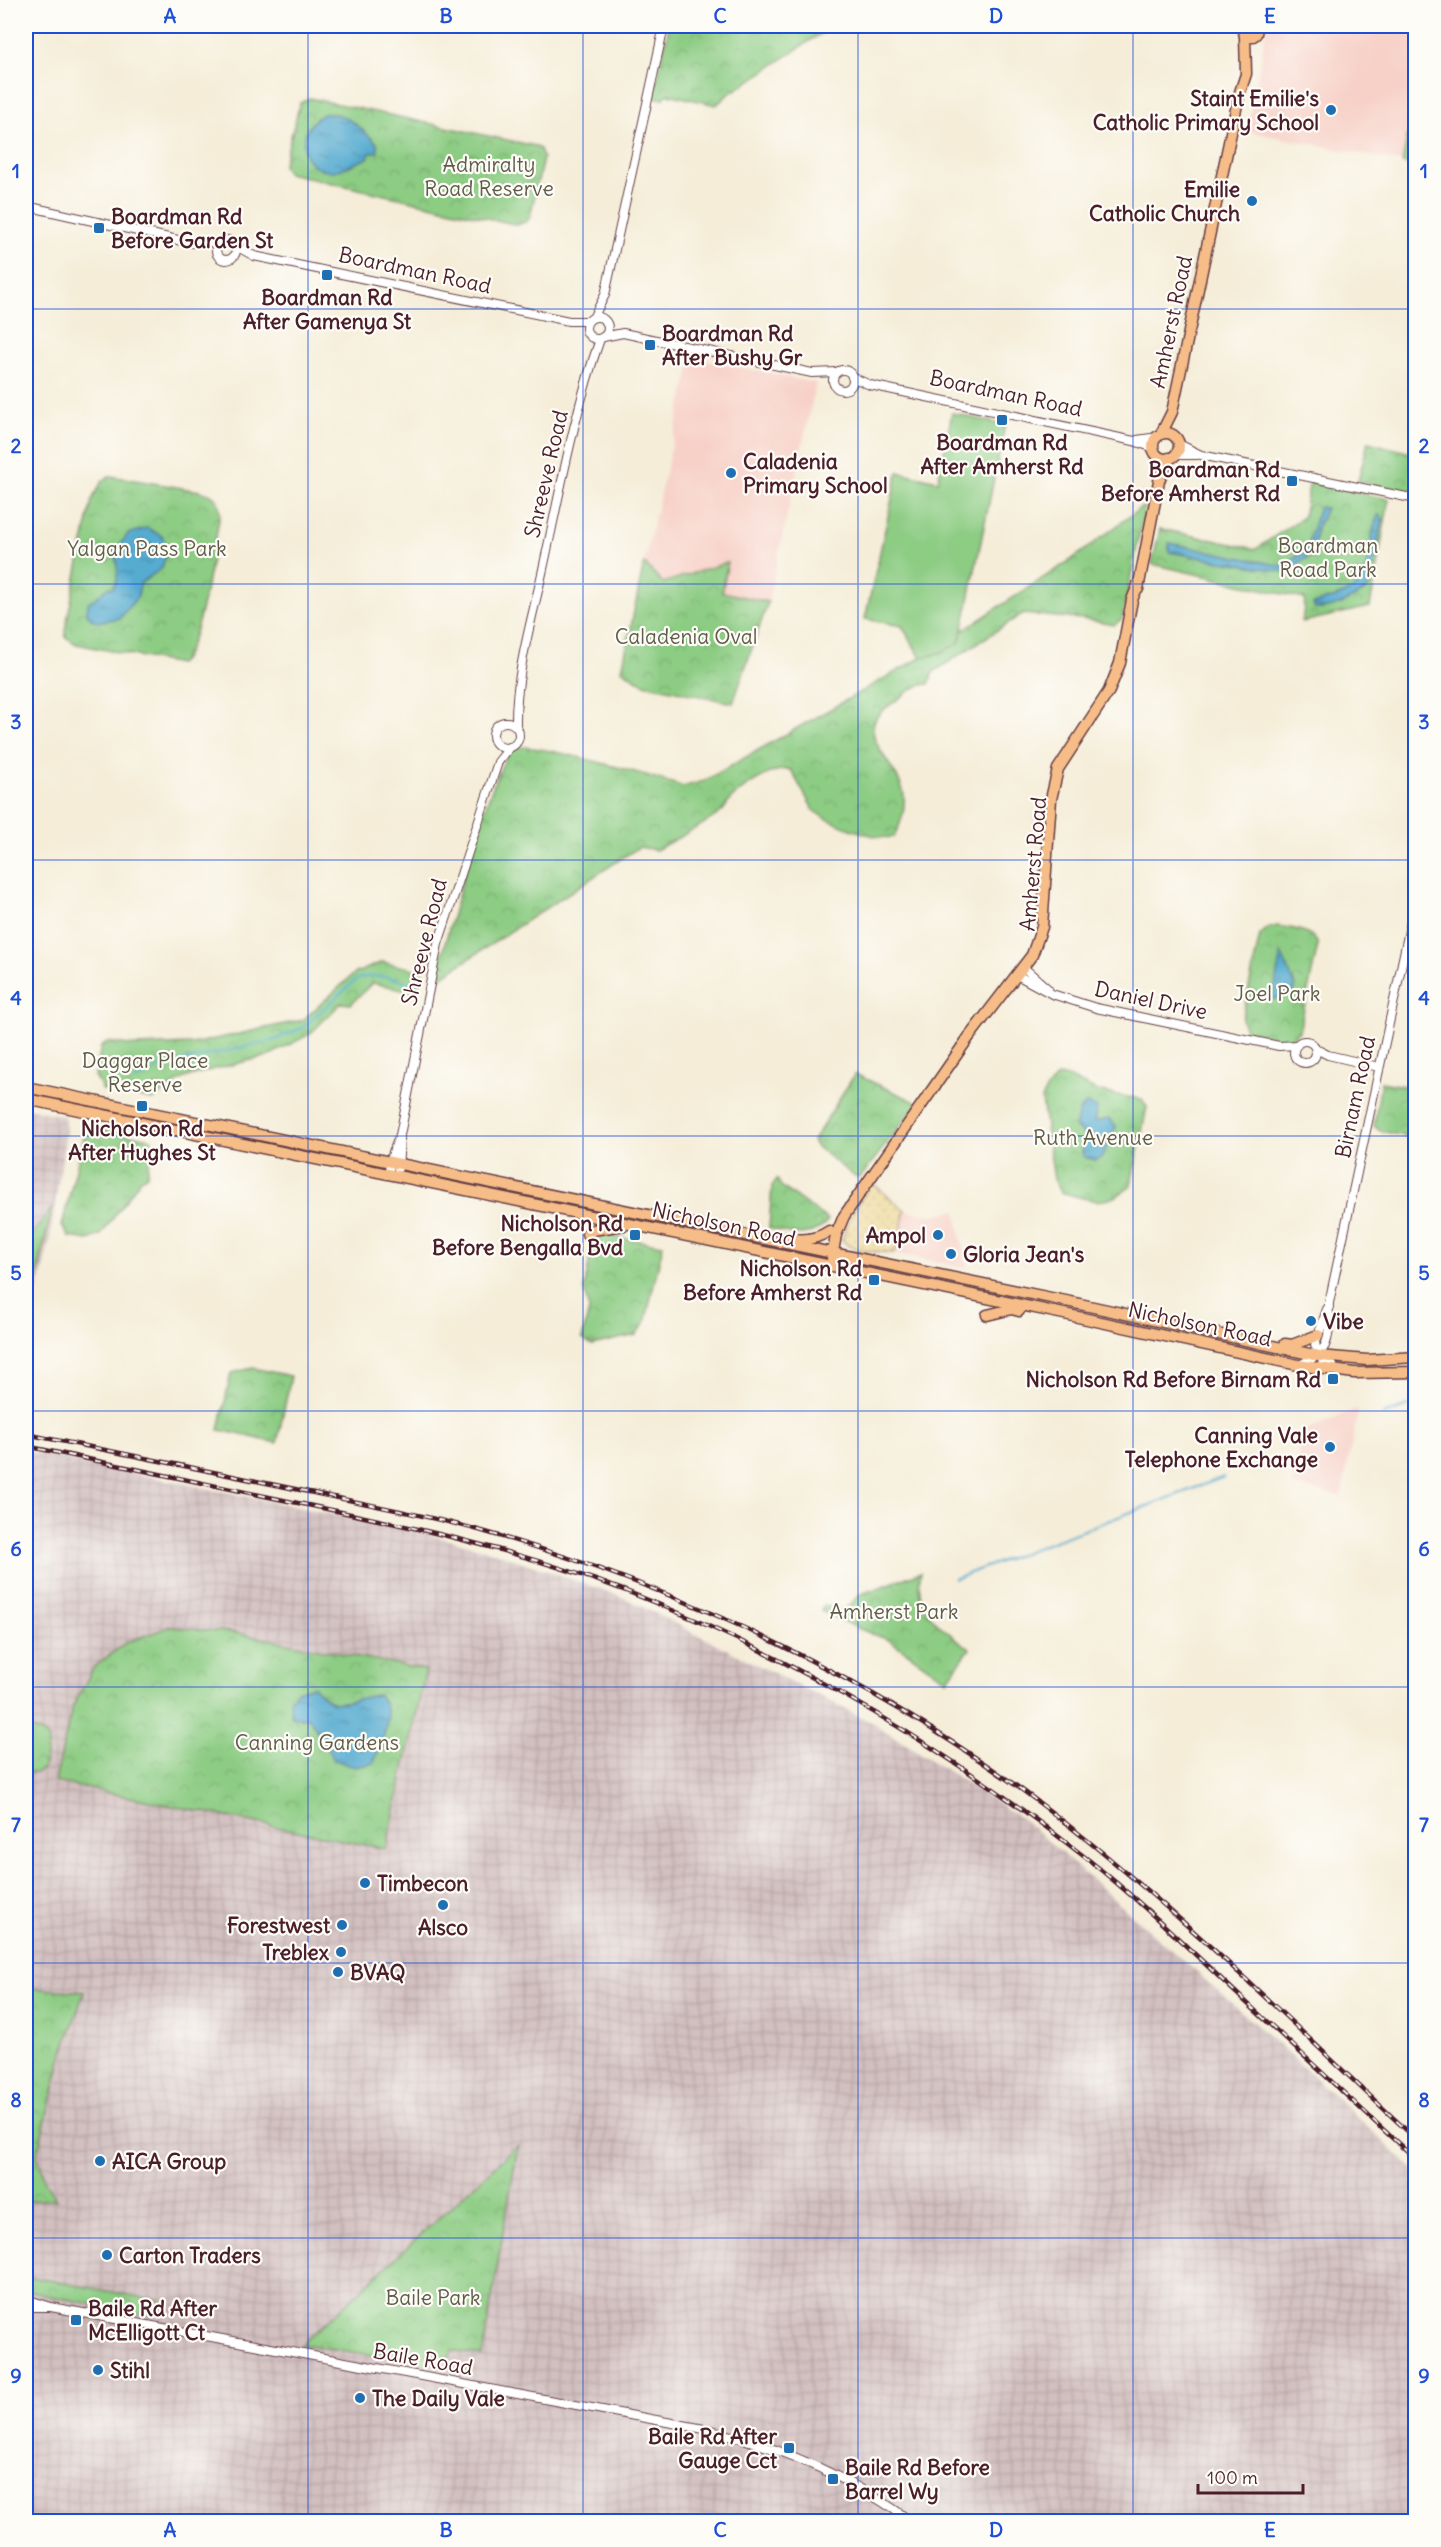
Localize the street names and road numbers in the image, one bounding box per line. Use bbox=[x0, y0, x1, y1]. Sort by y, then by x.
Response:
street label: Boardman Road bbox=[336, 241, 494, 299]
street label: Amherst Road bbox=[1144, 253, 1198, 391]
street label: Boardman Road bbox=[927, 364, 1085, 422]
street label: Shreeve Road bbox=[518, 408, 574, 540]
street label: Amherst Road bbox=[1014, 796, 1052, 932]
street label: Shreeve Road bbox=[395, 876, 453, 1008]
street label: Daniel Drive bbox=[1092, 975, 1210, 1025]
street label: Birnam Road bbox=[1329, 1034, 1381, 1160]
street label: Nicholson Road bbox=[650, 1196, 798, 1252]
street label: Nicholson Road bbox=[1126, 1296, 1274, 1352]
street label: Baile Road bbox=[371, 2337, 475, 2381]

